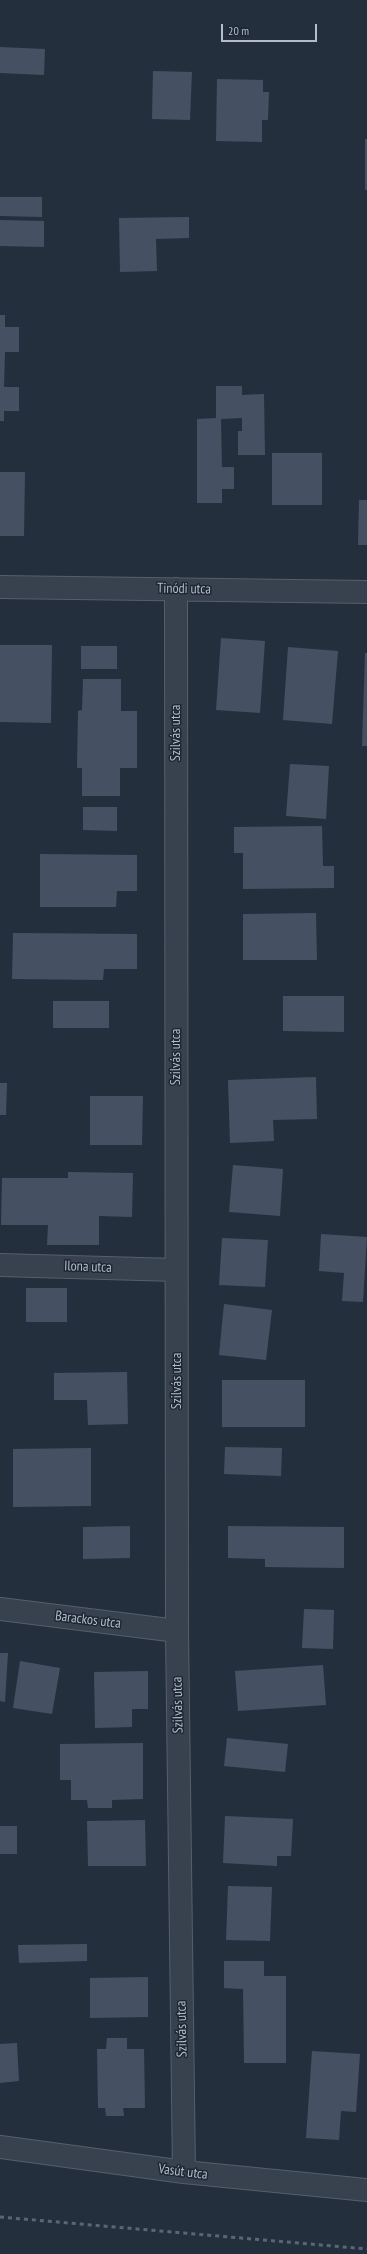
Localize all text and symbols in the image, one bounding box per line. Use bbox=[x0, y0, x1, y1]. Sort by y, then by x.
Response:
scale bar bbox=[223, 16, 319, 42]
text: 20 m bbox=[228, 23, 249, 38]
street label: Tinódi utca bbox=[157, 580, 211, 598]
street label: Szilvás utca bbox=[168, 705, 184, 761]
street label: Szilvás utca bbox=[168, 1029, 184, 1085]
street label: Ilona utca bbox=[64, 1258, 112, 1276]
street label: Szilvás utca bbox=[169, 1353, 185, 1409]
street label: Barackos utca bbox=[54, 1608, 122, 1632]
street label: Szilvás utca bbox=[169, 1677, 187, 1733]
street label: Szilvás utca bbox=[173, 2001, 191, 2057]
street label: Vasút utca bbox=[157, 2161, 209, 2183]

